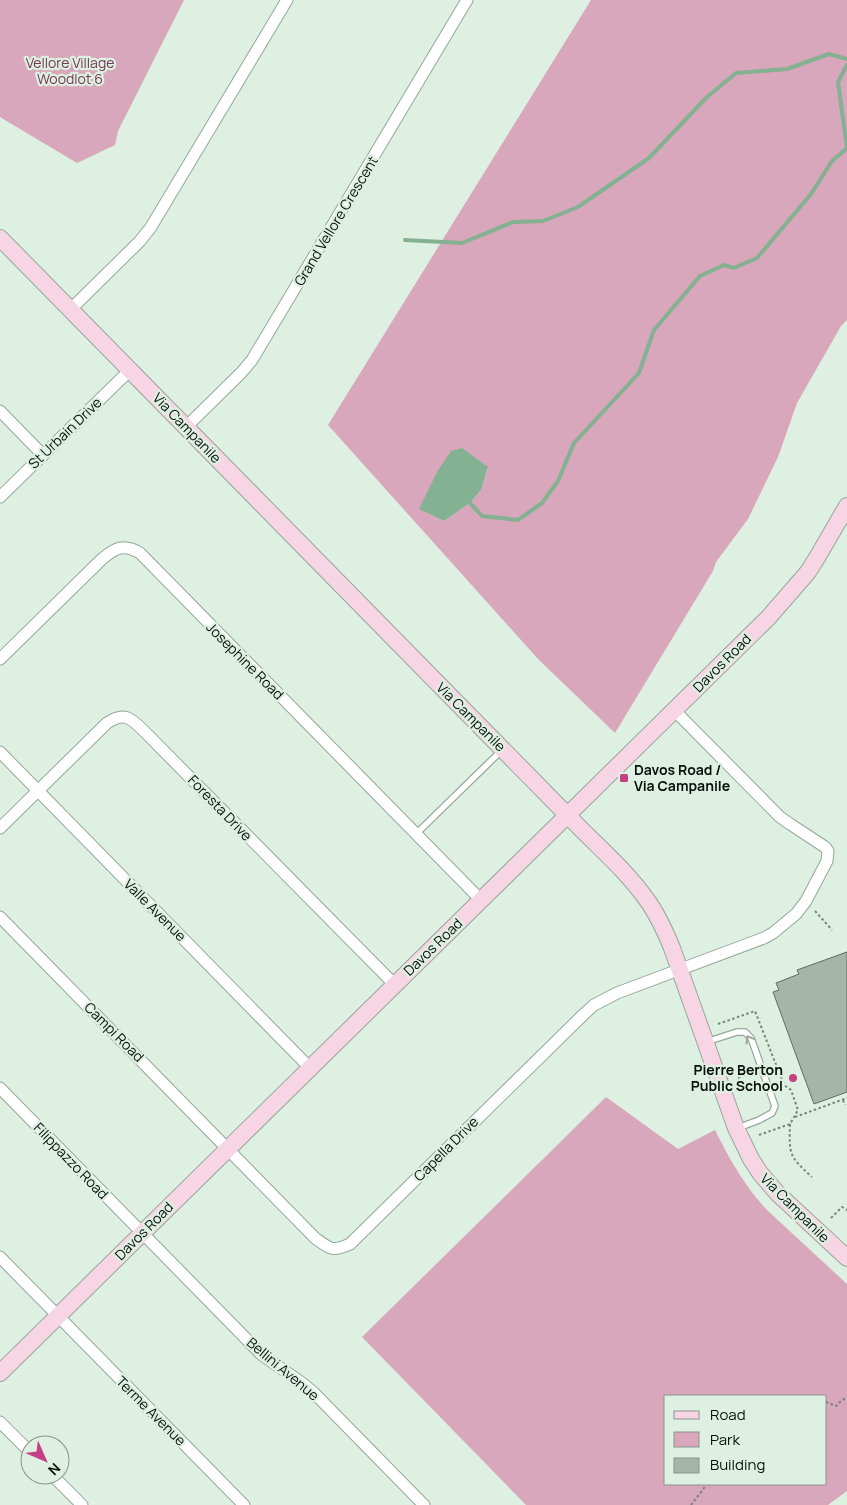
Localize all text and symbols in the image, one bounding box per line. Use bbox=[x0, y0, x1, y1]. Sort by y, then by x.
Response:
park label: Vellore Village Woodlot 6 bbox=[26, 53, 114, 88]
street label: Grand Vellore Crescent bbox=[289, 152, 382, 289]
street label: Via Campanile bbox=[149, 388, 226, 467]
street label: St Urbain Drive bbox=[24, 393, 105, 473]
street label: Josephine Road bbox=[202, 618, 288, 704]
street label: Davos Road bbox=[688, 629, 755, 696]
street label: Via Campanile bbox=[433, 678, 510, 755]
place label: Davos Road / Via Campanile bbox=[634, 760, 730, 795]
street label: Foresta Drive bbox=[184, 771, 257, 845]
marker: Davos Road / Via Campanile bbox=[618, 772, 630, 784]
street label: Valle Avenue bbox=[120, 874, 191, 945]
street label: Davos Road bbox=[399, 914, 466, 980]
street label: Campi Road bbox=[80, 998, 148, 1066]
one-way arrow bbox=[746, 1036, 756, 1045]
place label: Pierre Berton Public School bbox=[691, 1060, 783, 1095]
marker: Pierre Berton Public School bbox=[787, 1072, 799, 1084]
street label: Capella Drive bbox=[409, 1112, 482, 1185]
street label: Filippazzo Road bbox=[30, 1118, 113, 1203]
street label: Via Campanile bbox=[757, 1169, 834, 1246]
street label: Davos Road bbox=[110, 1197, 177, 1264]
street label: Bellini Avenue bbox=[243, 1333, 323, 1404]
street label: Terme Avenue bbox=[112, 1372, 190, 1450]
legend bbox=[664, 1395, 827, 1485]
text: Road bbox=[710, 1404, 746, 1425]
text: Park bbox=[710, 1429, 740, 1450]
north arrow bbox=[20, 1435, 70, 1485]
text: Building bbox=[710, 1454, 765, 1475]
text: N bbox=[44, 1459, 65, 1480]

